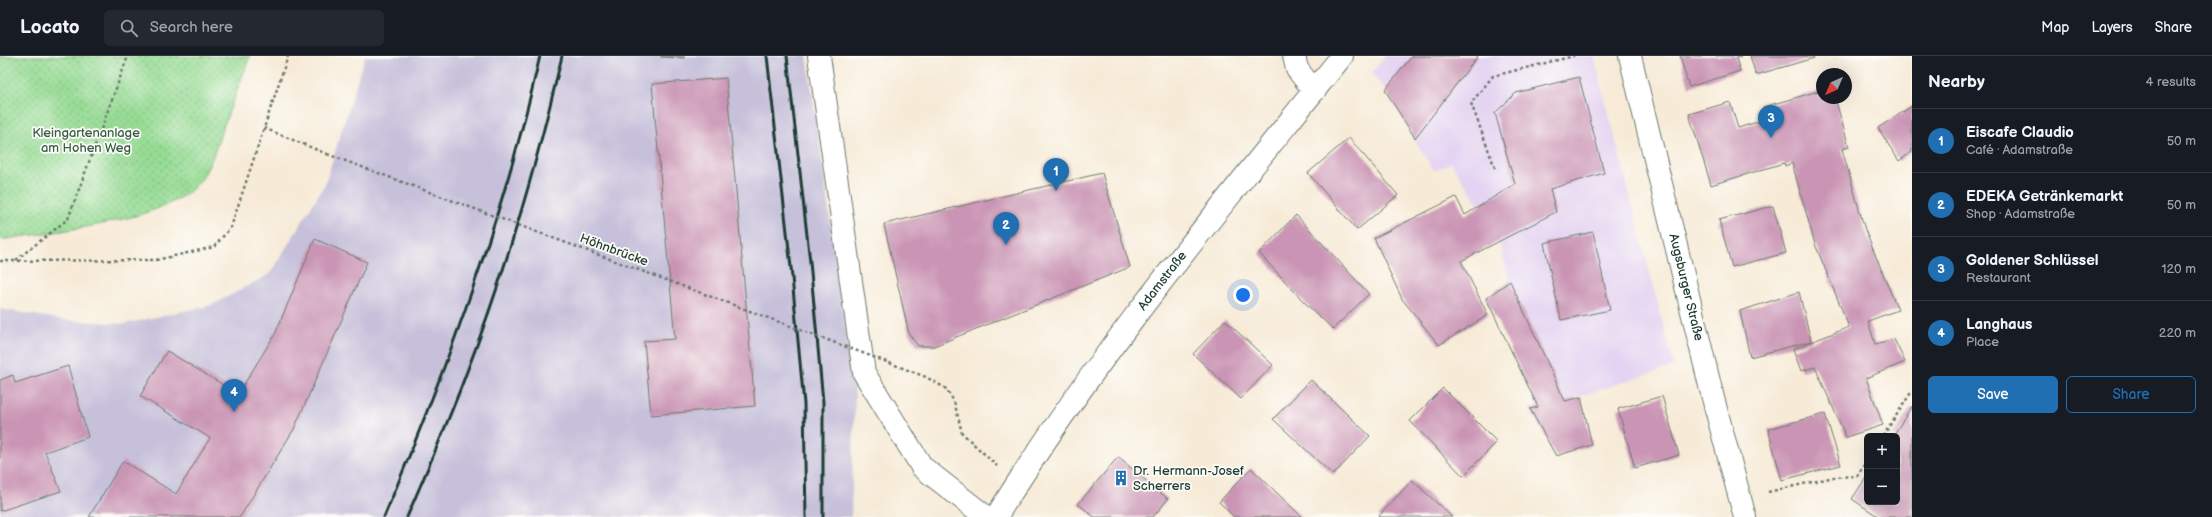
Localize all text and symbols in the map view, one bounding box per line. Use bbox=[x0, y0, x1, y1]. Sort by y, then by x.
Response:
search box bbox=[104, 10, 384, 46]
text: Locato bbox=[20, 16, 80, 39]
icon: search bbox=[118, 17, 140, 39]
text: Search here bbox=[150, 18, 233, 37]
text: Map bbox=[2041, 19, 2069, 36]
text: Layers bbox=[2091, 19, 2133, 36]
text: Share bbox=[2155, 19, 2192, 36]
north arrow bbox=[1816, 68, 1852, 104]
text: Nearby bbox=[1928, 72, 1985, 92]
text: 4 results bbox=[2146, 74, 2196, 90]
pin: 3 bbox=[1758, 105, 1784, 138]
text: Eiscafe Claudio bbox=[1966, 123, 2074, 142]
park label: Kleingartenanlage am Hohen Weg bbox=[32, 125, 140, 156]
text: 1 bbox=[1938, 133, 1944, 149]
text: 50 m bbox=[2167, 133, 2196, 149]
text: Café · Adamstraße bbox=[1966, 142, 2073, 158]
pin: 1 bbox=[1043, 158, 1069, 191]
text: EDEKA Getränkemarkt bbox=[1966, 187, 2123, 206]
text: 2 bbox=[1937, 197, 1945, 213]
text: 50 m bbox=[2167, 197, 2196, 213]
text: Shop · Adamstraße bbox=[1966, 206, 2075, 222]
pin: 2 bbox=[993, 212, 1019, 245]
street label: Höhnbrücke bbox=[578, 230, 651, 270]
street label: Augsburger Straße bbox=[1665, 232, 1707, 343]
street label: Adamstraße bbox=[1134, 248, 1190, 314]
text: Goldener Schlüssel bbox=[1966, 251, 2099, 270]
text: 3 bbox=[1937, 261, 1945, 277]
text: 120 m bbox=[2161, 261, 2196, 277]
text: Restaurant bbox=[1966, 270, 2031, 286]
your location bbox=[1233, 285, 1253, 305]
text: Langhaus bbox=[1966, 315, 2032, 334]
text: 4 bbox=[1937, 325, 1945, 341]
text: 220 m bbox=[2159, 325, 2196, 341]
text: Place bbox=[1966, 334, 1999, 350]
button: Save bbox=[1928, 376, 2058, 413]
button: Share bbox=[2066, 376, 2196, 413]
pin: 4 bbox=[221, 379, 247, 412]
map controls bbox=[1864, 433, 1900, 505]
button: + bbox=[1864, 433, 1900, 469]
place label: Dr. Hermann-Josef Scherrers bbox=[1133, 463, 1244, 494]
building icon: Dr. Hermann-Josef Scherrers bbox=[1112, 469, 1130, 487]
button: − bbox=[1864, 469, 1900, 505]

